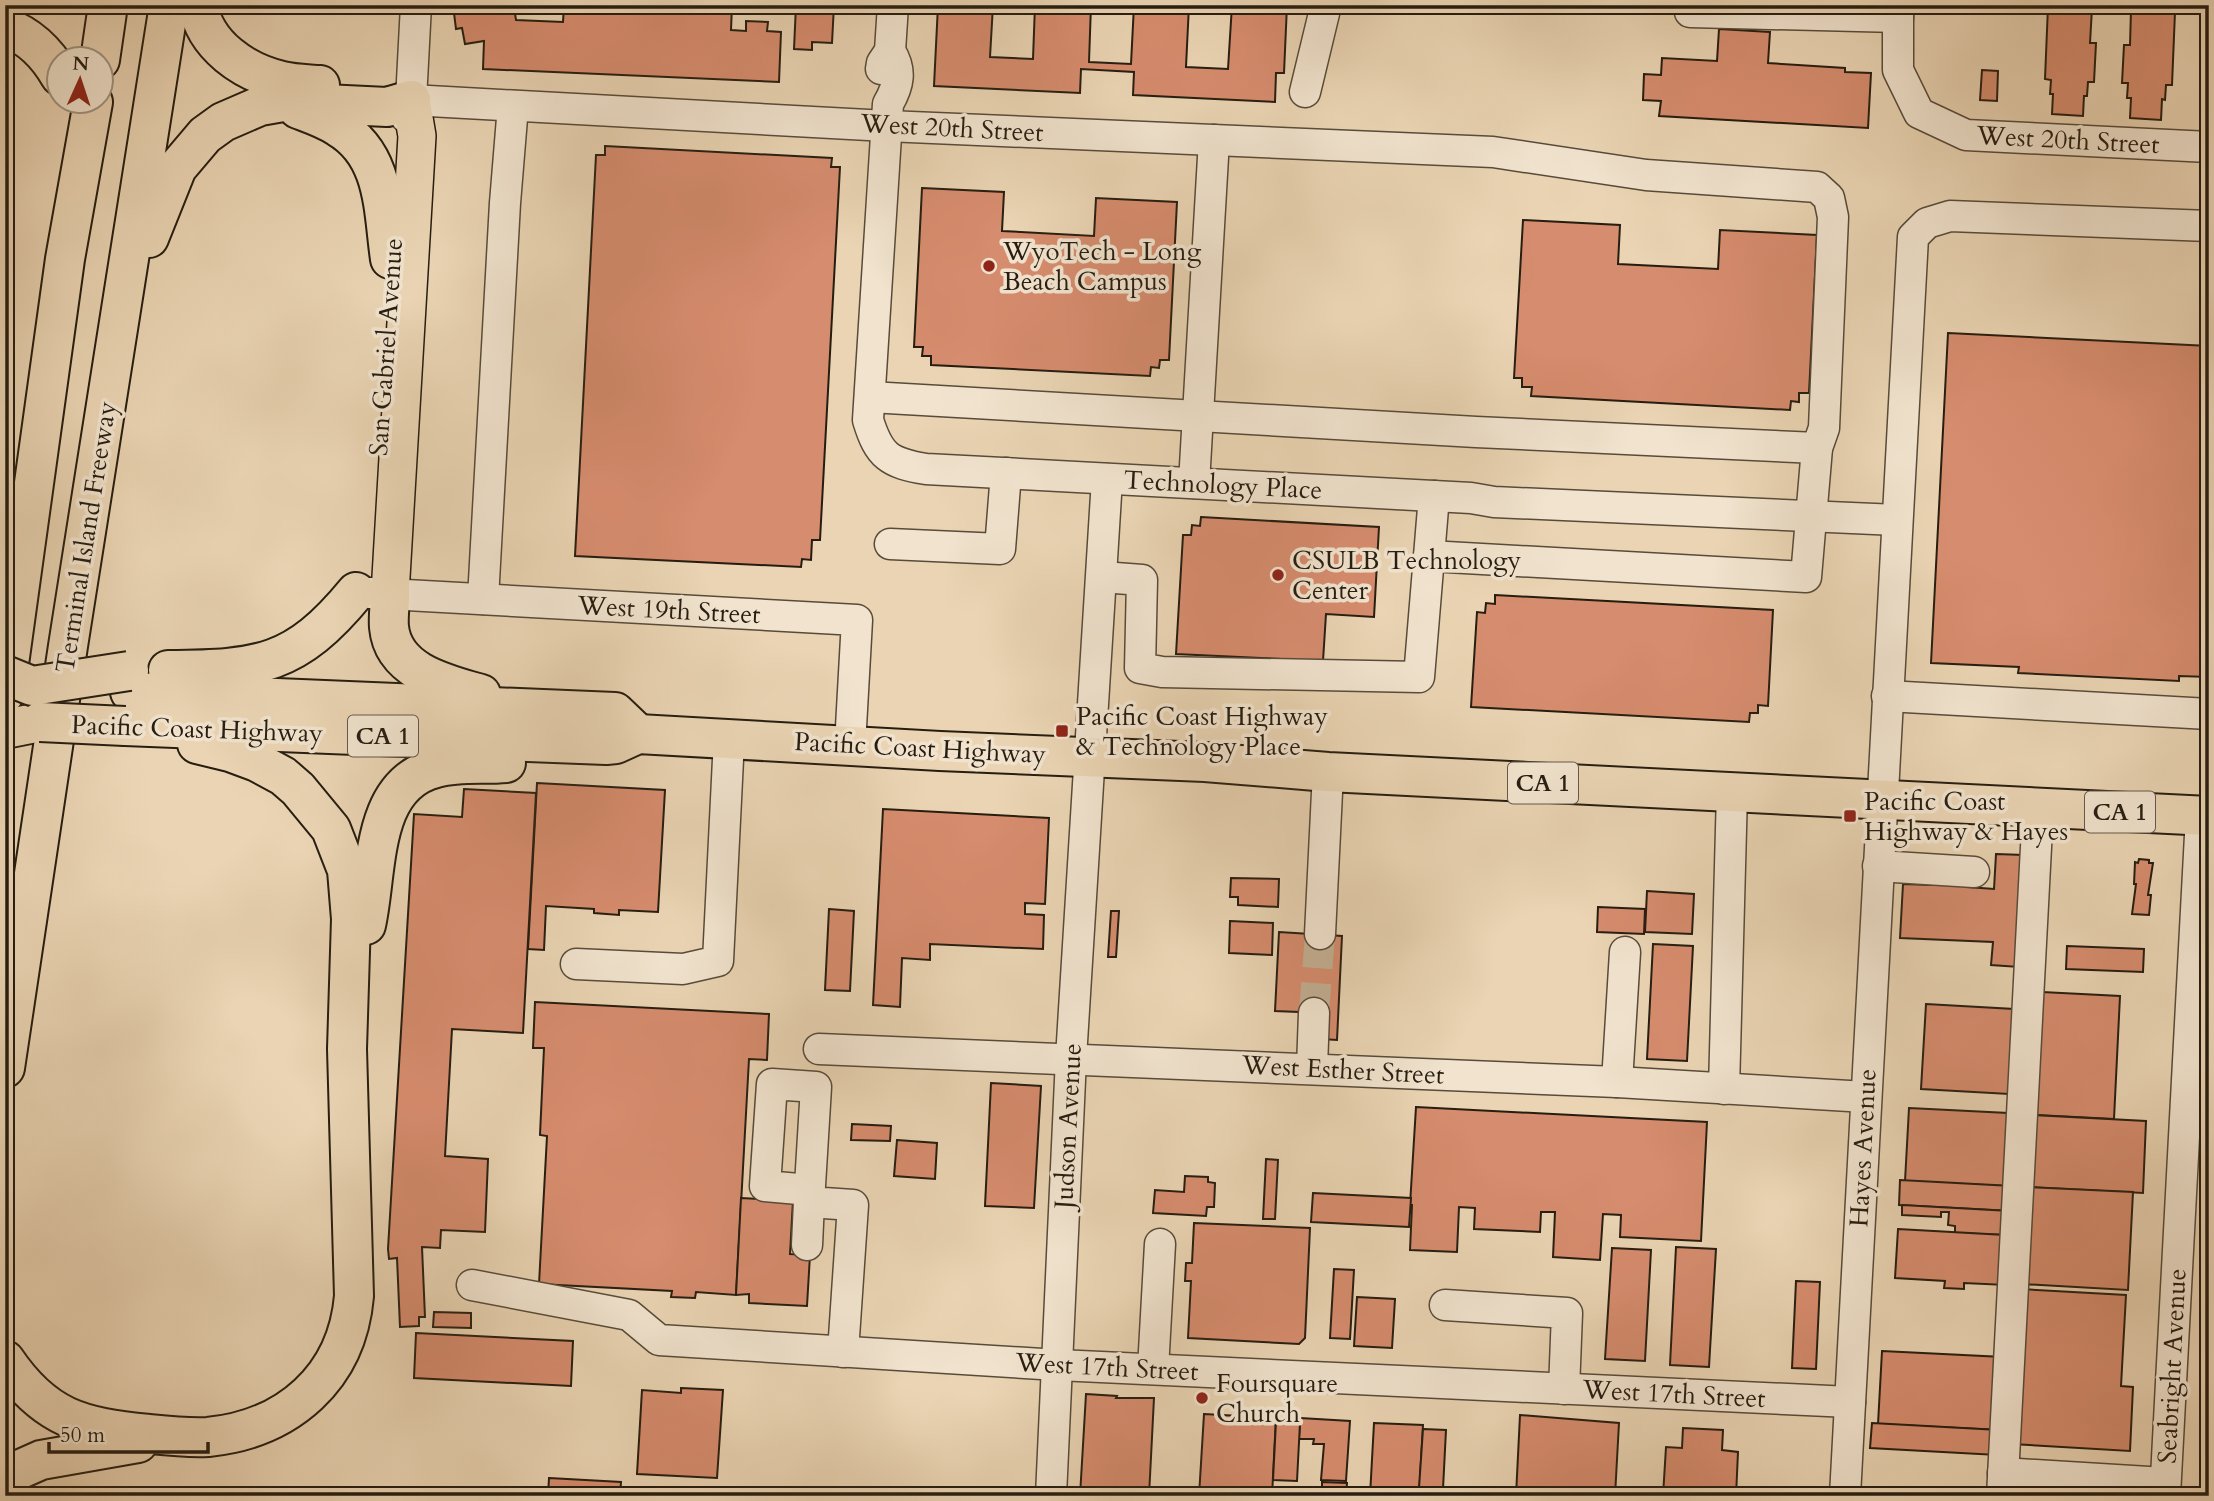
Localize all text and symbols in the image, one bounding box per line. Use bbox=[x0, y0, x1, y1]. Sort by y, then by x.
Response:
north arrow bbox=[46, 46, 116, 116]
text: N bbox=[72, 51, 90, 77]
street label: West 20th Street bbox=[859, 106, 1044, 150]
street label: West 20th Street bbox=[1975, 118, 2160, 162]
place label: WyoTech - Long Beach Campus bbox=[1002, 234, 1202, 299]
street label: San Gabriel Avenue bbox=[361, 237, 411, 457]
marker: WyoTech - Long Beach Campus bbox=[981, 258, 997, 274]
street label: Terminal Island Freeway bbox=[47, 399, 125, 675]
street label: Technology Place bbox=[1123, 462, 1323, 508]
place label: CSULB Technology Center bbox=[1292, 543, 1522, 608]
marker: CSULB Technology Center bbox=[1270, 567, 1286, 583]
street label: West 19th Street bbox=[576, 588, 761, 632]
place label: Pacific Coast Highway & Technology Place bbox=[1076, 699, 1328, 764]
street label: Pacific Coast Highway bbox=[70, 707, 324, 751]
road number: CA 1 bbox=[348, 716, 418, 756]
marker: Pacific Coast Highway & Technology Place bbox=[1054, 723, 1070, 739]
street label: Pacific Coast Highway bbox=[793, 724, 1047, 772]
road number: CA 1 bbox=[1508, 762, 1578, 804]
place label: Pacific Coast Highway & Hayes bbox=[1864, 784, 2068, 849]
road number: CA 1 bbox=[2085, 792, 2155, 832]
marker: Pacific Coast Highway & Hayes bbox=[1842, 808, 1858, 824]
street label: Judson Avenue bbox=[1046, 1042, 1090, 1214]
street label: West Esther Street bbox=[1240, 1047, 1445, 1093]
street label: Hayes Avenue bbox=[1841, 1068, 1885, 1228]
street label: Seabright Avenue bbox=[2149, 1268, 2195, 1464]
street label: West 17th Street bbox=[1014, 1345, 1199, 1389]
place label: Foursquare Church bbox=[1216, 1366, 1338, 1431]
street label: West 17th Street bbox=[1581, 1372, 1766, 1416]
marker: Foursquare Church bbox=[1194, 1390, 1210, 1406]
scale bar bbox=[49, 1410, 208, 1454]
text: 50 m bbox=[60, 1421, 105, 1450]

